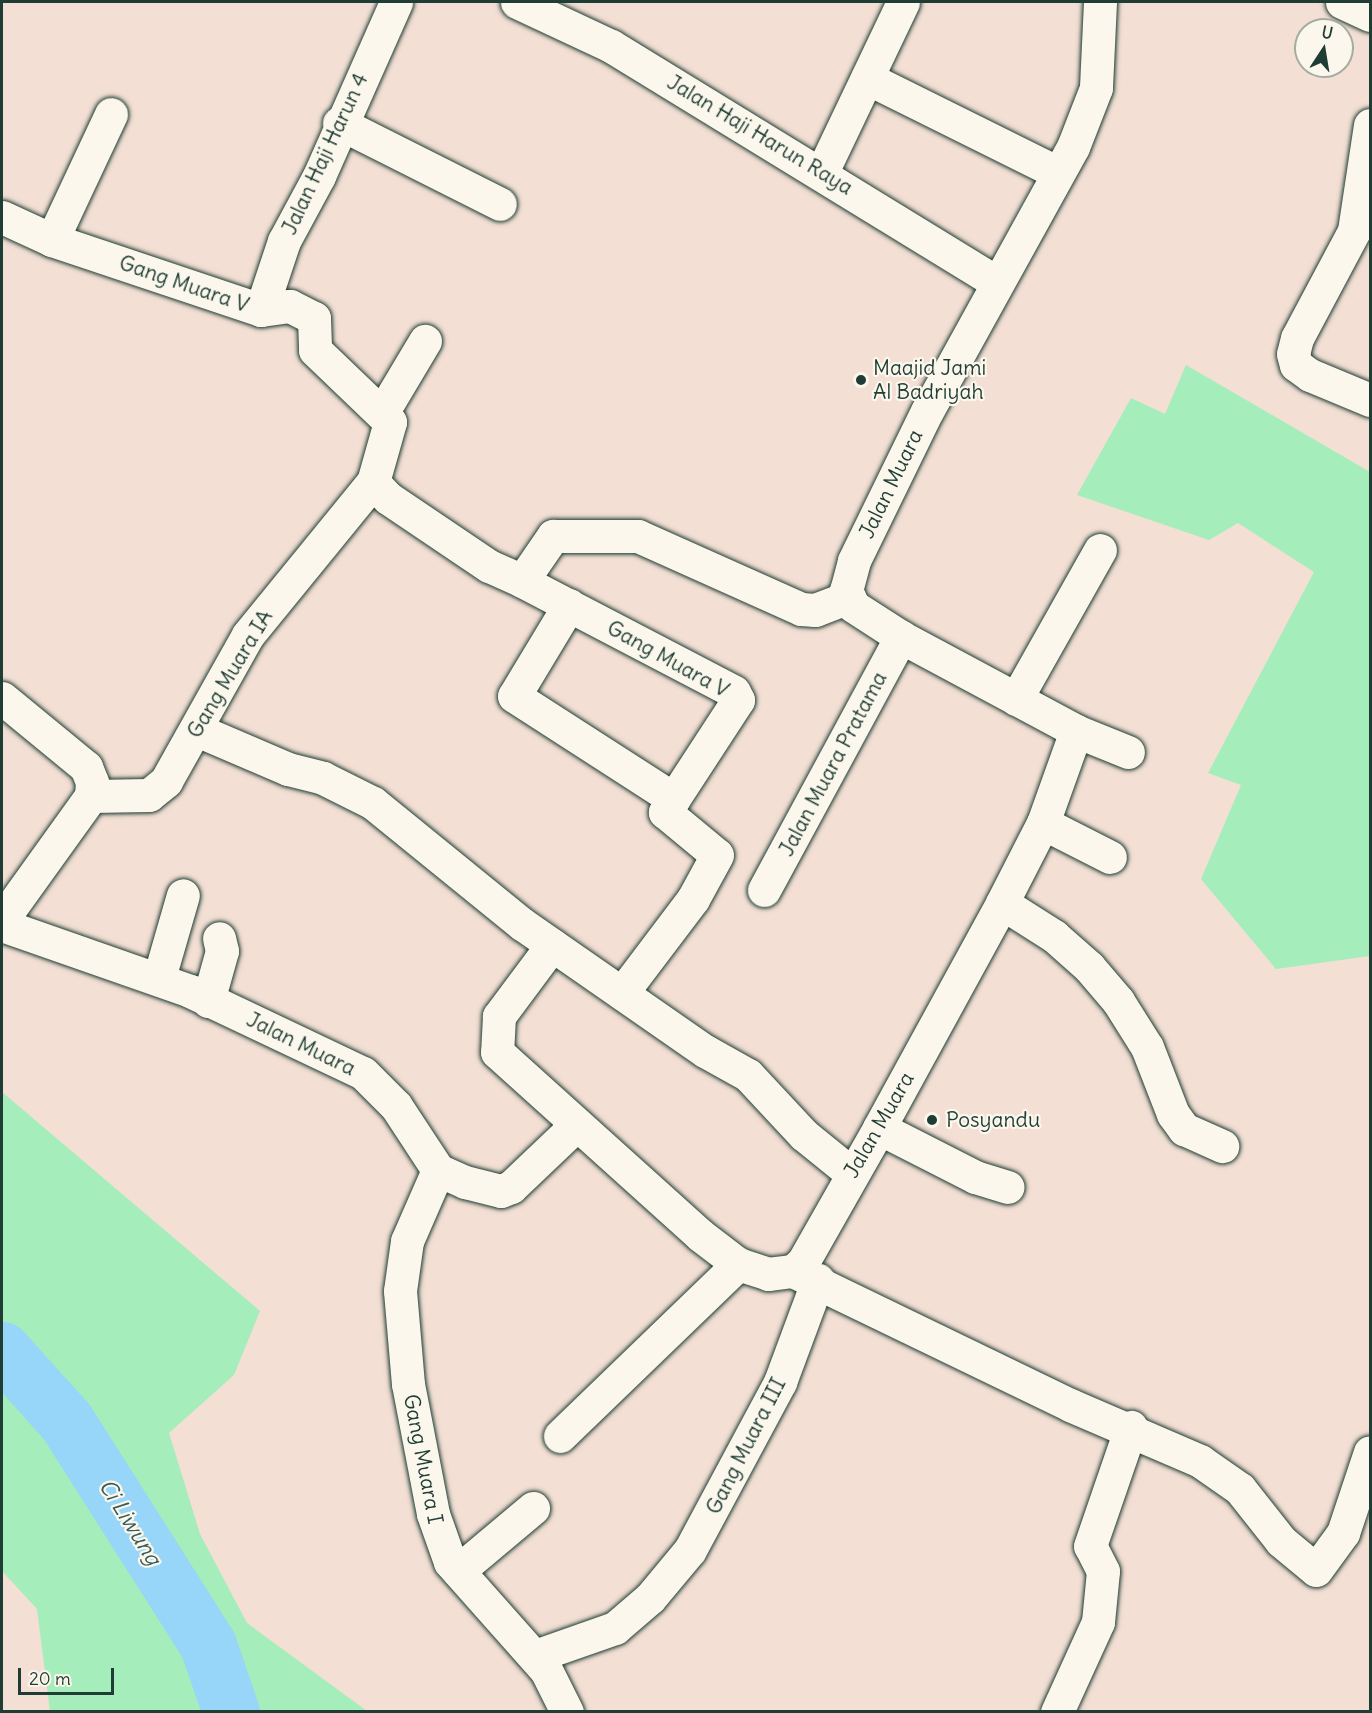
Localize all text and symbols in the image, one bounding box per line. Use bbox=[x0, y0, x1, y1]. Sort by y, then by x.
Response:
north arrow bbox=[1294, 18, 1354, 78]
text: U bbox=[1320, 21, 1335, 43]
street label: Jalan Haji Harun 4 bbox=[277, 69, 373, 239]
street label: Jalan Haji Harun Raya bbox=[663, 70, 857, 200]
street label: Gang Muara V bbox=[116, 250, 252, 318]
place label: Maajid Jami Al Badriyah bbox=[873, 355, 986, 405]
marker: Maajid Jami Al Badriyah bbox=[854, 373, 868, 387]
street label: Jalan Muara bbox=[854, 426, 928, 542]
street label: Gang Muara IA bbox=[182, 605, 278, 743]
street label: Gang Muara V bbox=[603, 615, 733, 703]
street label: Jalan Muara Pratama bbox=[774, 667, 892, 861]
street label: Jalan Muara bbox=[243, 1007, 359, 1081]
street label: Jalan Muara bbox=[839, 1068, 919, 1182]
place label: Posyandu bbox=[946, 1107, 1040, 1133]
marker: Posyandu bbox=[923, 1111, 941, 1129]
street label: Gang Muara III bbox=[701, 1373, 791, 1519]
street label: Gang Muara I bbox=[398, 1392, 448, 1526]
water label: Ci Liwung bbox=[93, 1474, 167, 1570]
scale bar bbox=[21, 1656, 117, 1694]
text: 20 m bbox=[29, 1667, 71, 1690]

